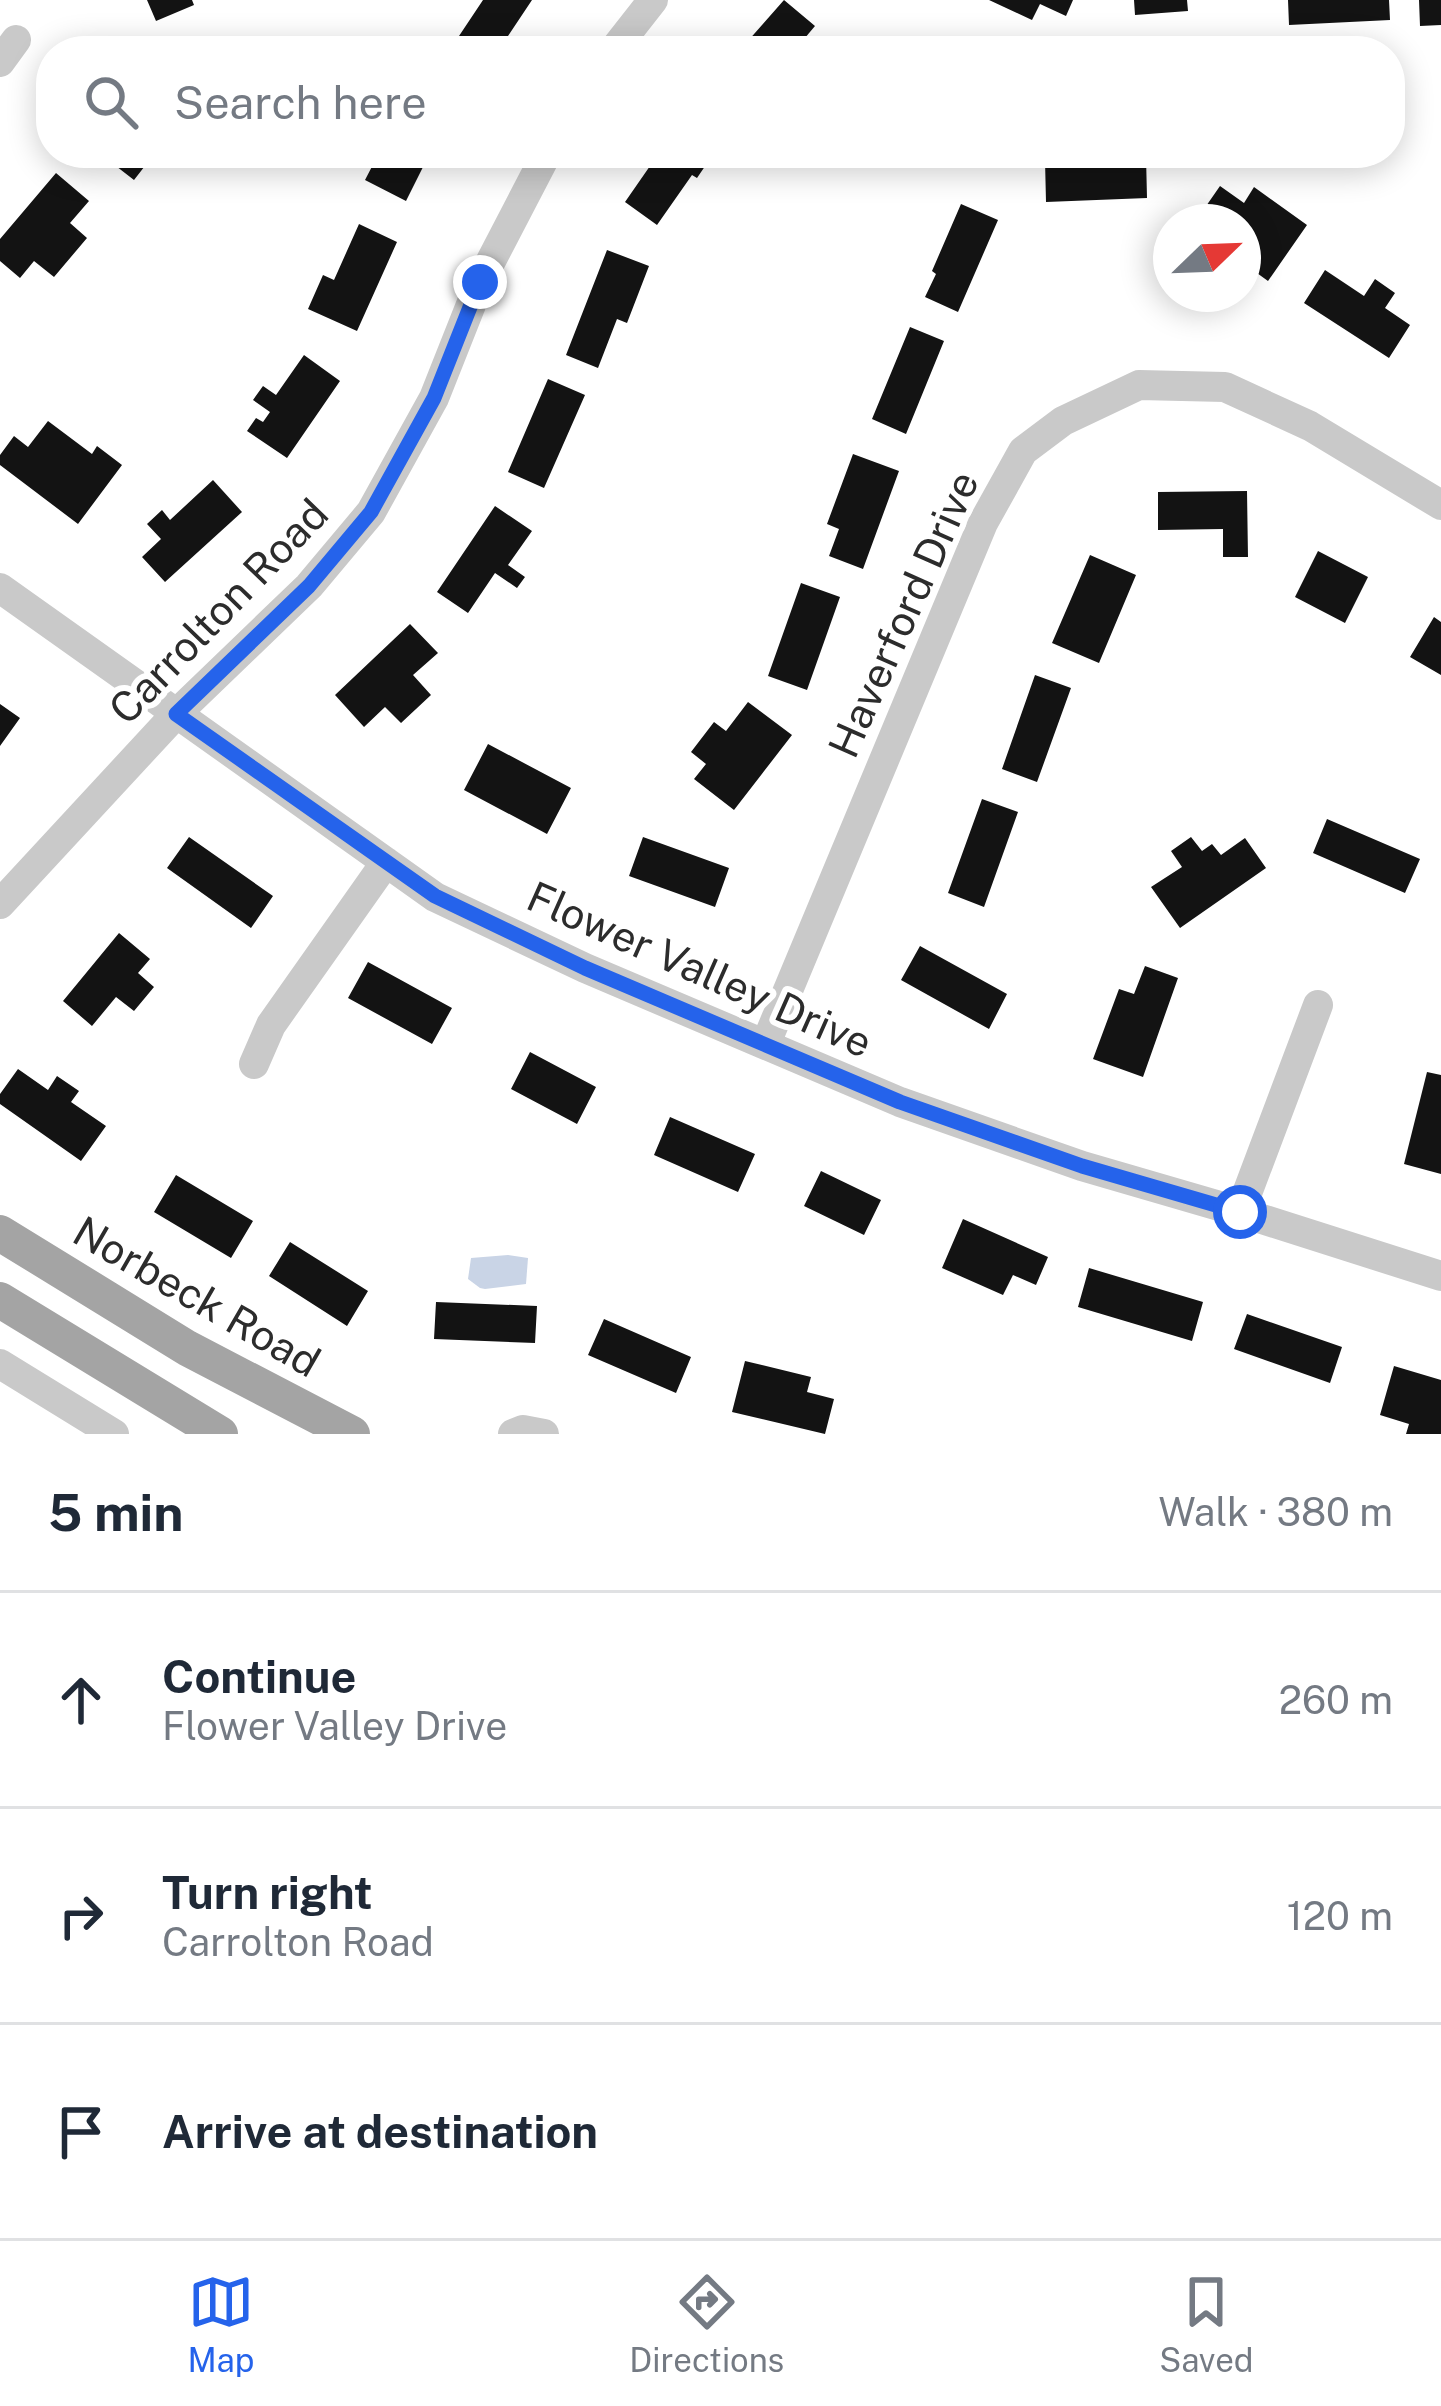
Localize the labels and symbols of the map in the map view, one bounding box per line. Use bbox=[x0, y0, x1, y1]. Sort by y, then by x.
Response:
north arrow bbox=[1153, 204, 1261, 312]
route end bbox=[453, 255, 507, 309]
street label: Haverford Drive bbox=[818, 463, 988, 765]
street label: Carrolton Road bbox=[99, 489, 337, 733]
street label: Flower Valley Drive bbox=[520, 871, 880, 1067]
route start bbox=[1213, 1185, 1267, 1239]
street label: Norbeck Road bbox=[65, 1206, 329, 1386]

